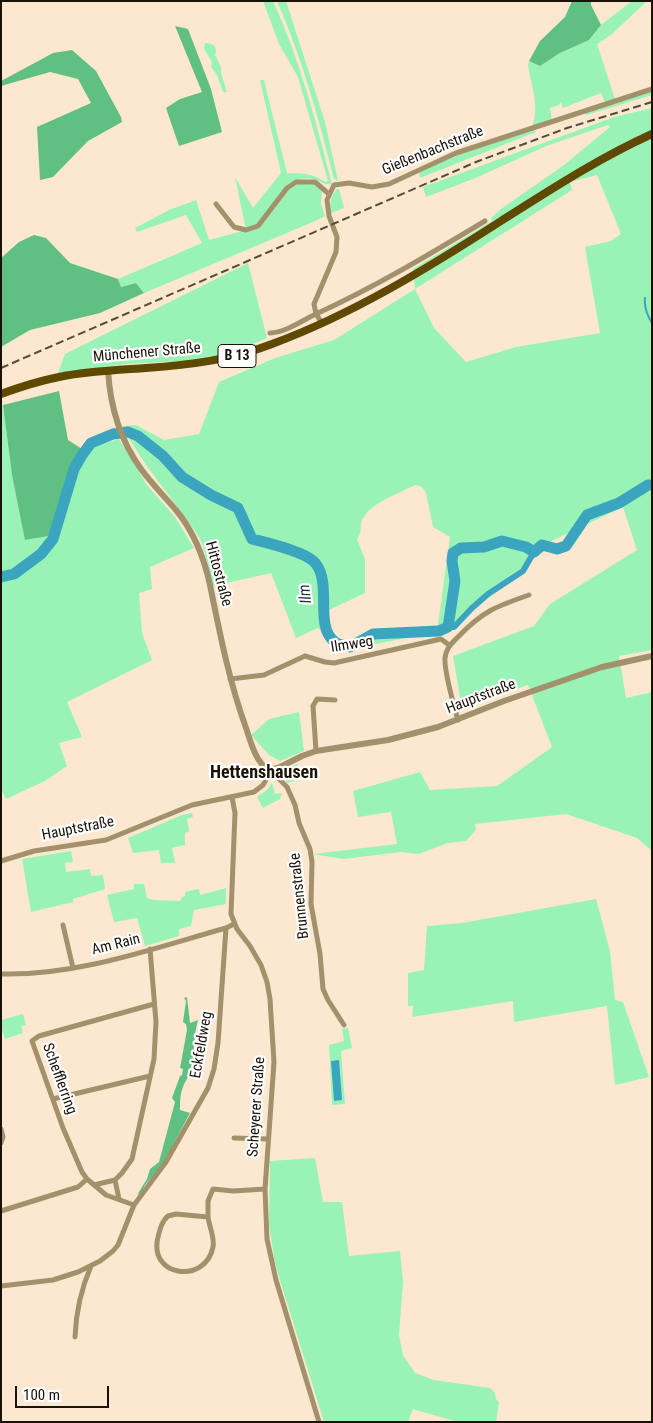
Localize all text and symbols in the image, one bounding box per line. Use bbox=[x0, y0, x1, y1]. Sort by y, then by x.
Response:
street label: Gießenbachstraße bbox=[380, 122, 486, 180]
street label: Münchener Straße bbox=[92, 339, 202, 367]
road number: B 13 bbox=[218, 344, 256, 368]
street label: Hittostraße bbox=[201, 540, 235, 608]
water label: Ilm bbox=[295, 583, 317, 605]
street label: Ilmweg bbox=[330, 633, 374, 657]
street label: Hauptstraße bbox=[444, 675, 518, 719]
district label: Hettenshausen bbox=[210, 762, 318, 784]
street label: Hauptstraße bbox=[40, 813, 116, 845]
street label: Brunnenstraße bbox=[287, 852, 313, 940]
street label: Am Rain bbox=[90, 930, 142, 960]
street label: Eckfeldweg bbox=[187, 1010, 217, 1080]
street label: Schefflerring bbox=[38, 1041, 80, 1117]
street label: Scheyerer Straße bbox=[245, 1056, 269, 1158]
scale bar bbox=[18, 1376, 111, 1408]
text: 100 m bbox=[23, 1386, 60, 1404]

